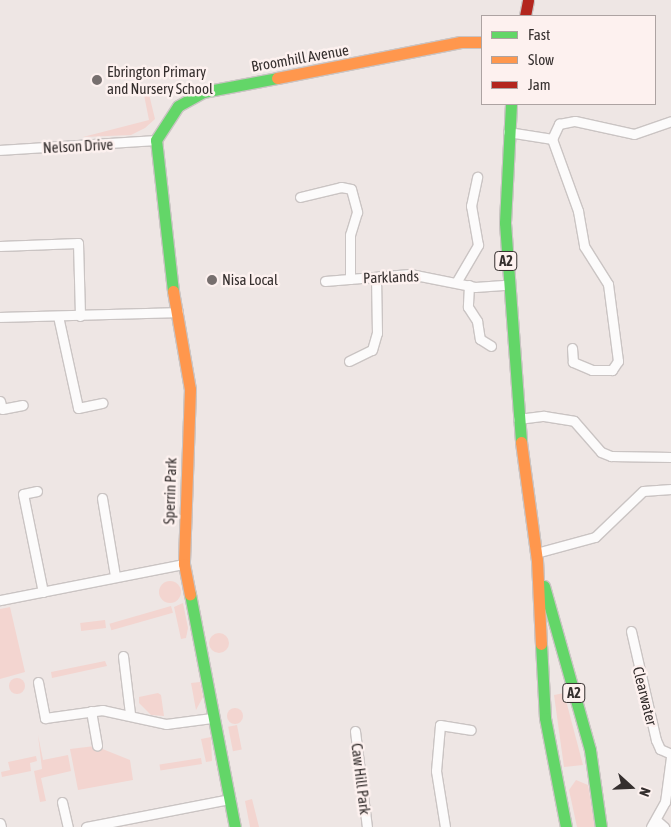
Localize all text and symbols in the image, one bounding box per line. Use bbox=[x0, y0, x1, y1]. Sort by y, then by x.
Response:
legend bbox=[481, 15, 656, 105]
text: Fast bbox=[528, 26, 550, 43]
street label: Broomhill Avenue bbox=[250, 41, 350, 75]
text: Slow bbox=[528, 51, 554, 68]
place label: Ebrington Primary and Nursery School bbox=[107, 62, 213, 97]
marker: Ebrington Primary and Nursery School bbox=[91, 74, 103, 86]
text: Jam bbox=[528, 76, 551, 93]
street label: Nelson Drive bbox=[42, 135, 114, 157]
road number: A2 bbox=[494, 250, 518, 272]
street label: Parklands bbox=[363, 267, 419, 287]
place label: Nisa Local bbox=[222, 271, 278, 289]
marker: Nisa Local bbox=[206, 274, 218, 286]
street label: Sperrin Park bbox=[160, 457, 180, 525]
street label: Clearwater bbox=[629, 665, 661, 727]
road number: A2 bbox=[562, 681, 586, 704]
street label: Caw Hill Park bbox=[348, 742, 374, 816]
north arrow bbox=[606, 762, 656, 812]
text: N bbox=[636, 786, 654, 799]

